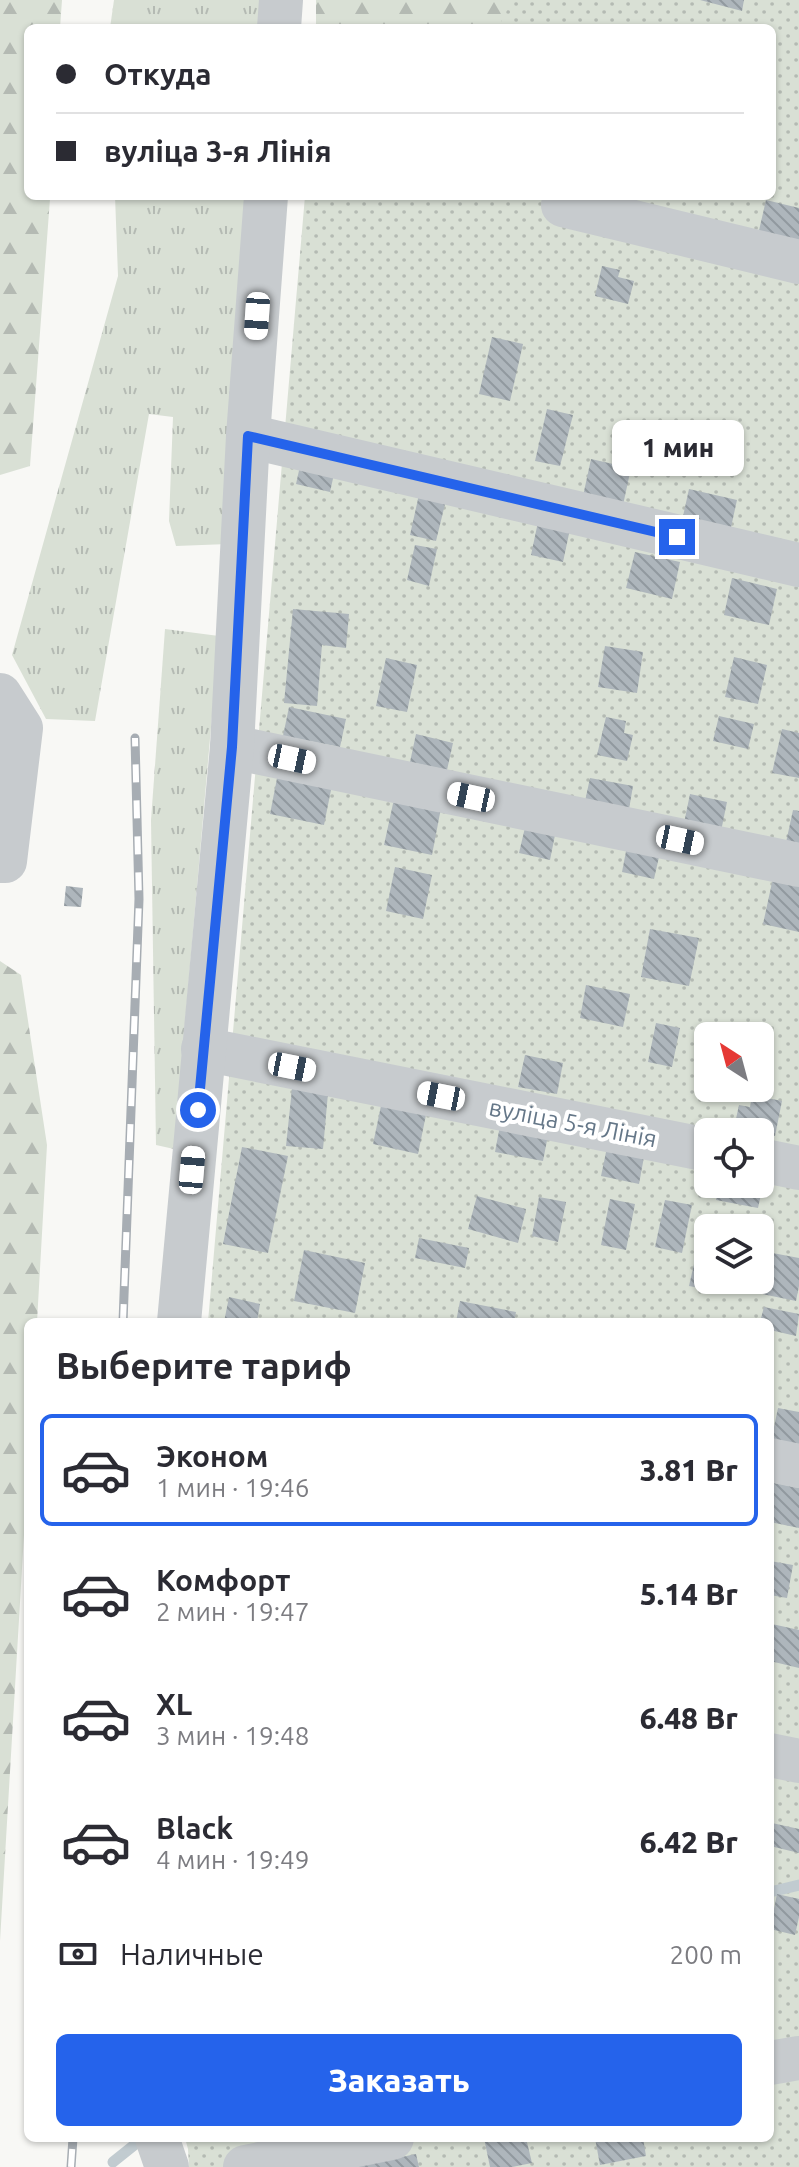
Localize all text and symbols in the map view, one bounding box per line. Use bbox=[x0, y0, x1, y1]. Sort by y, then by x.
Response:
text: Откуда bbox=[104, 57, 212, 91]
text: вуліца 3-я Лінія bbox=[104, 134, 332, 168]
car bbox=[243, 291, 271, 341]
callout: 1 мин bbox=[611, 421, 743, 477]
text: 1 мин bbox=[642, 433, 714, 462]
route end bbox=[659, 519, 695, 555]
car bbox=[266, 742, 318, 776]
car bbox=[445, 780, 497, 814]
car bbox=[654, 823, 706, 857]
north arrow bbox=[694, 1022, 774, 1102]
map controls bbox=[694, 1022, 774, 1294]
car bbox=[266, 1051, 318, 1083]
car bbox=[415, 1080, 467, 1112]
route start bbox=[180, 1092, 216, 1128]
street label: вуліца 5-я Лінія bbox=[487, 1094, 659, 1152]
button: locate bbox=[694, 1118, 774, 1198]
car bbox=[178, 1145, 206, 1195]
button: layers bbox=[694, 1214, 774, 1294]
text: Выберите тариф bbox=[56, 1345, 352, 1386]
icon: car bbox=[60, 1434, 132, 1506]
text: Эконом bbox=[156, 1439, 268, 1473]
text: 3.81 Br bbox=[640, 1453, 738, 1487]
text: 1 мин · 19:46 bbox=[156, 1473, 309, 1502]
icon: car bbox=[60, 1558, 132, 1630]
text: Комфорт bbox=[156, 1563, 290, 1597]
text: 5.14 Br bbox=[640, 1577, 738, 1611]
text: 2 мин · 19:47 bbox=[156, 1597, 309, 1626]
icon: car bbox=[60, 1682, 132, 1754]
text: XL bbox=[156, 1687, 192, 1721]
text: 6.48 Br bbox=[640, 1701, 738, 1735]
text: 3 мин · 19:48 bbox=[156, 1721, 309, 1750]
icon: car bbox=[60, 1806, 132, 1878]
text: Black bbox=[156, 1811, 233, 1845]
text: 6.42 Br bbox=[640, 1825, 738, 1859]
text: 4 мин · 19:49 bbox=[156, 1845, 309, 1874]
icon: cash bbox=[56, 1932, 100, 1976]
text: Наличные bbox=[120, 1937, 264, 1971]
text: 200 m bbox=[670, 1940, 742, 1969]
button: Заказать bbox=[56, 2034, 742, 2126]

